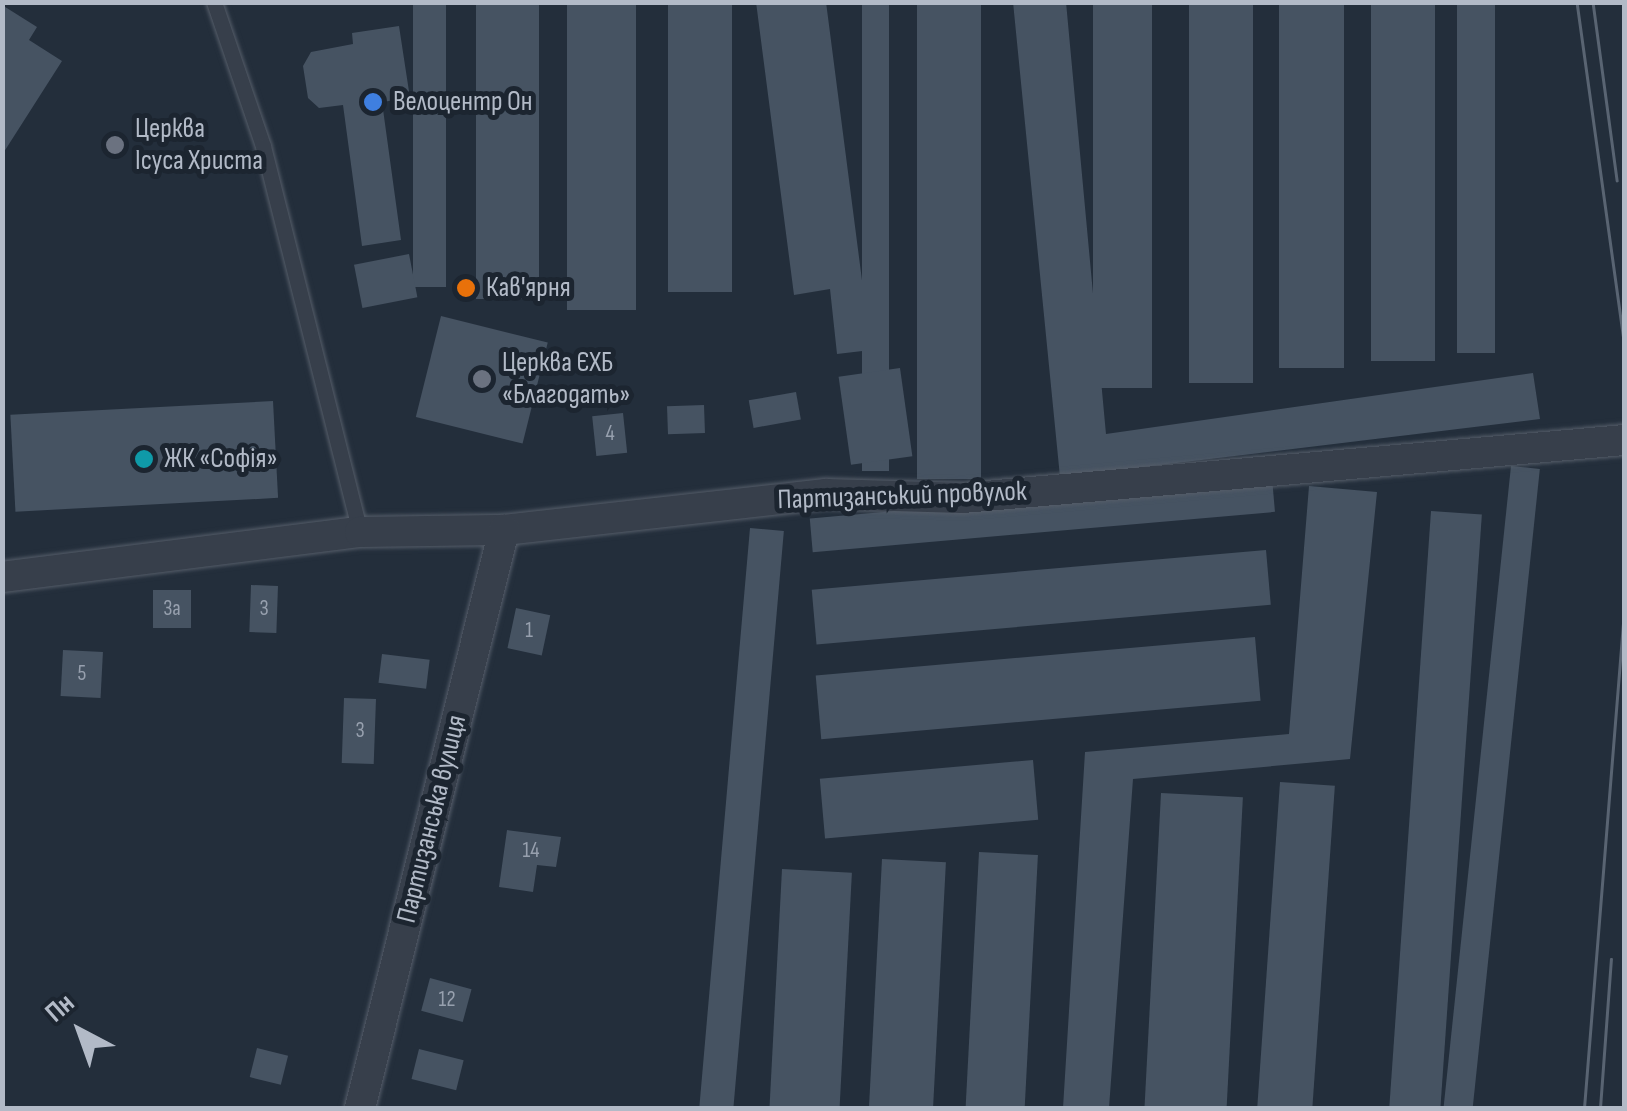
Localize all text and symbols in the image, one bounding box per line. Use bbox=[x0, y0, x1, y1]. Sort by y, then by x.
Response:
place label: Велоцентр Он bbox=[393, 85, 532, 119]
marker: Велоцентр Он bbox=[362, 91, 384, 113]
place label: Церква Ісуса Христа bbox=[135, 112, 263, 178]
marker: Церква Ісуса Христа bbox=[104, 134, 126, 156]
place label: Кав'ярня bbox=[486, 271, 571, 305]
marker: Кав'ярня bbox=[455, 277, 477, 299]
place label: Церква ЄХБ «Благодать» bbox=[502, 346, 630, 412]
marker: Церква ЄХБ «Благодать» bbox=[471, 368, 493, 390]
house number: 4 bbox=[605, 421, 615, 447]
place label: ЖК «Софія» bbox=[164, 442, 278, 476]
marker: ЖК «Софія» bbox=[133, 448, 155, 470]
street label: Партизанський провулок bbox=[777, 475, 1027, 517]
house number: 3а bbox=[163, 596, 181, 622]
house number: 3 bbox=[259, 596, 269, 622]
house number: 1 bbox=[525, 618, 533, 644]
house number: 5 bbox=[78, 661, 86, 687]
street label: Партизанська вулиця bbox=[390, 711, 474, 927]
house number: 3 bbox=[355, 718, 365, 744]
house number: 14 bbox=[523, 838, 539, 864]
north arrow bbox=[30, 981, 130, 1081]
text: Пн bbox=[39, 987, 81, 1029]
house number: 12 bbox=[438, 987, 456, 1013]

